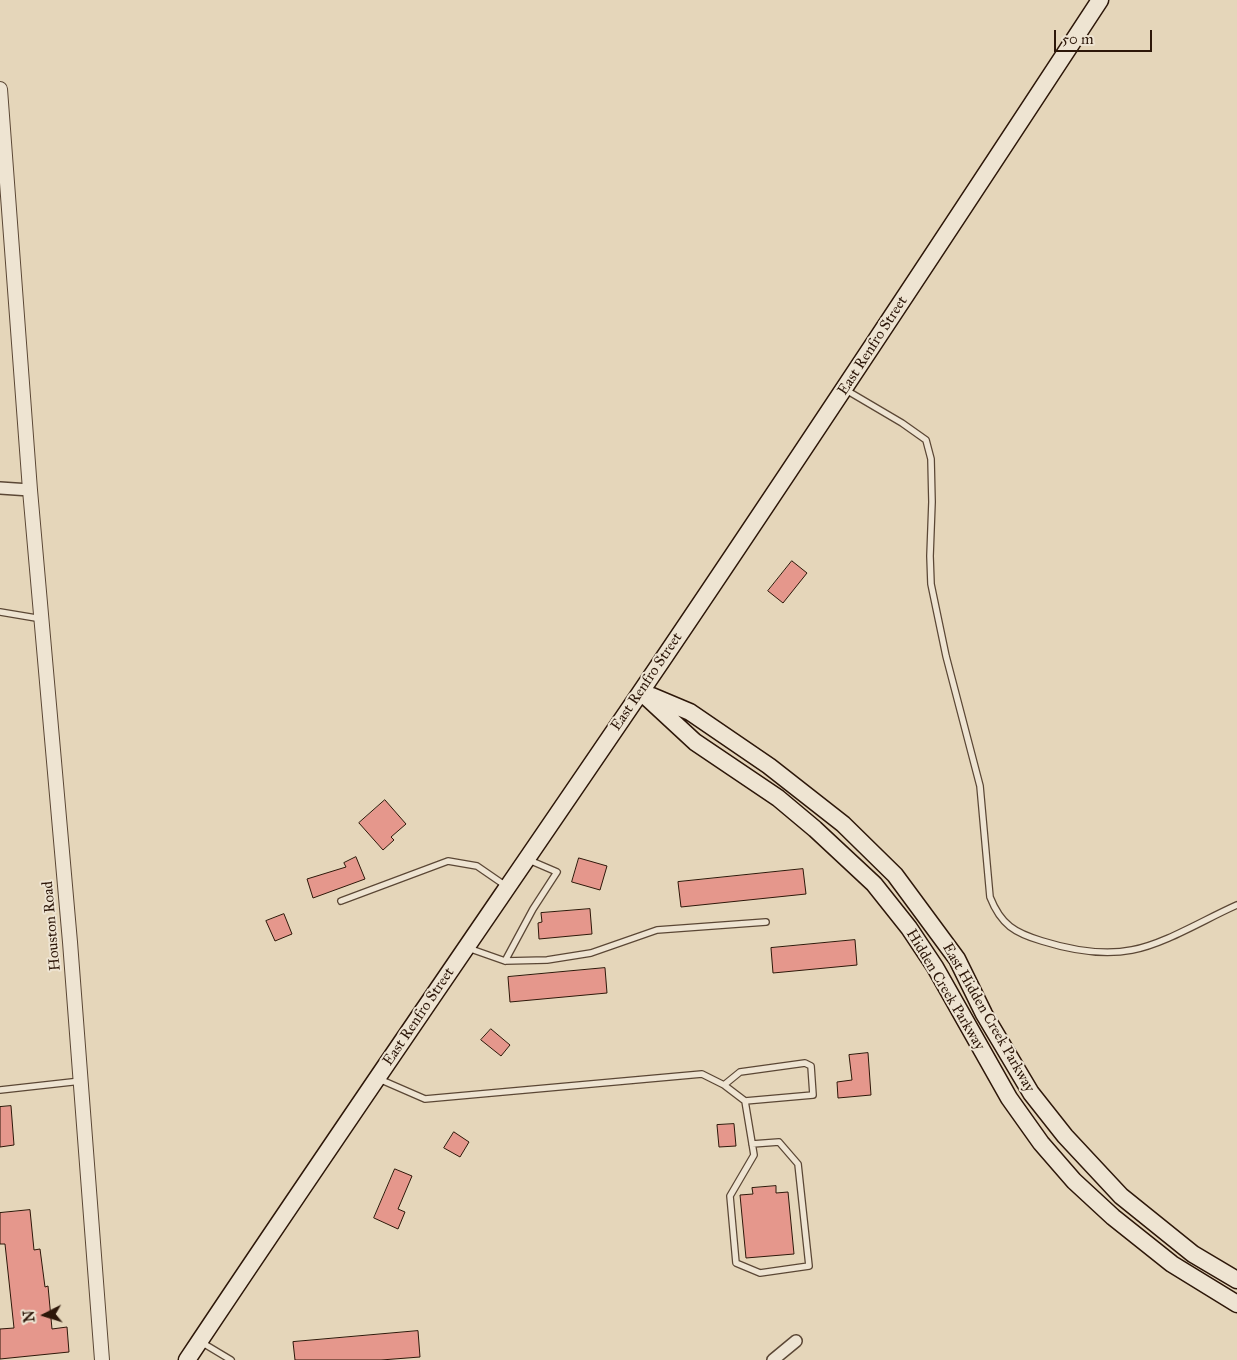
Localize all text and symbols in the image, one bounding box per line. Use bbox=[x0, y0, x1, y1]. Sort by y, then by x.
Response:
scale bar bbox=[1057, 20, 1154, 52]
text: 50 m bbox=[1062, 30, 1094, 48]
street label: East Renfro Street bbox=[834, 293, 912, 399]
street label: East Renfro Street bbox=[607, 629, 687, 735]
street label: Houston Road bbox=[39, 880, 65, 972]
street label: Hidden Creek Parkway bbox=[902, 926, 988, 1054]
street label: East Hidden Creek Parkway bbox=[938, 940, 1038, 1096]
street label: East Renfro Street bbox=[379, 964, 459, 1070]
north arrow bbox=[20, 1290, 70, 1340]
text: N bbox=[21, 1310, 39, 1323]

